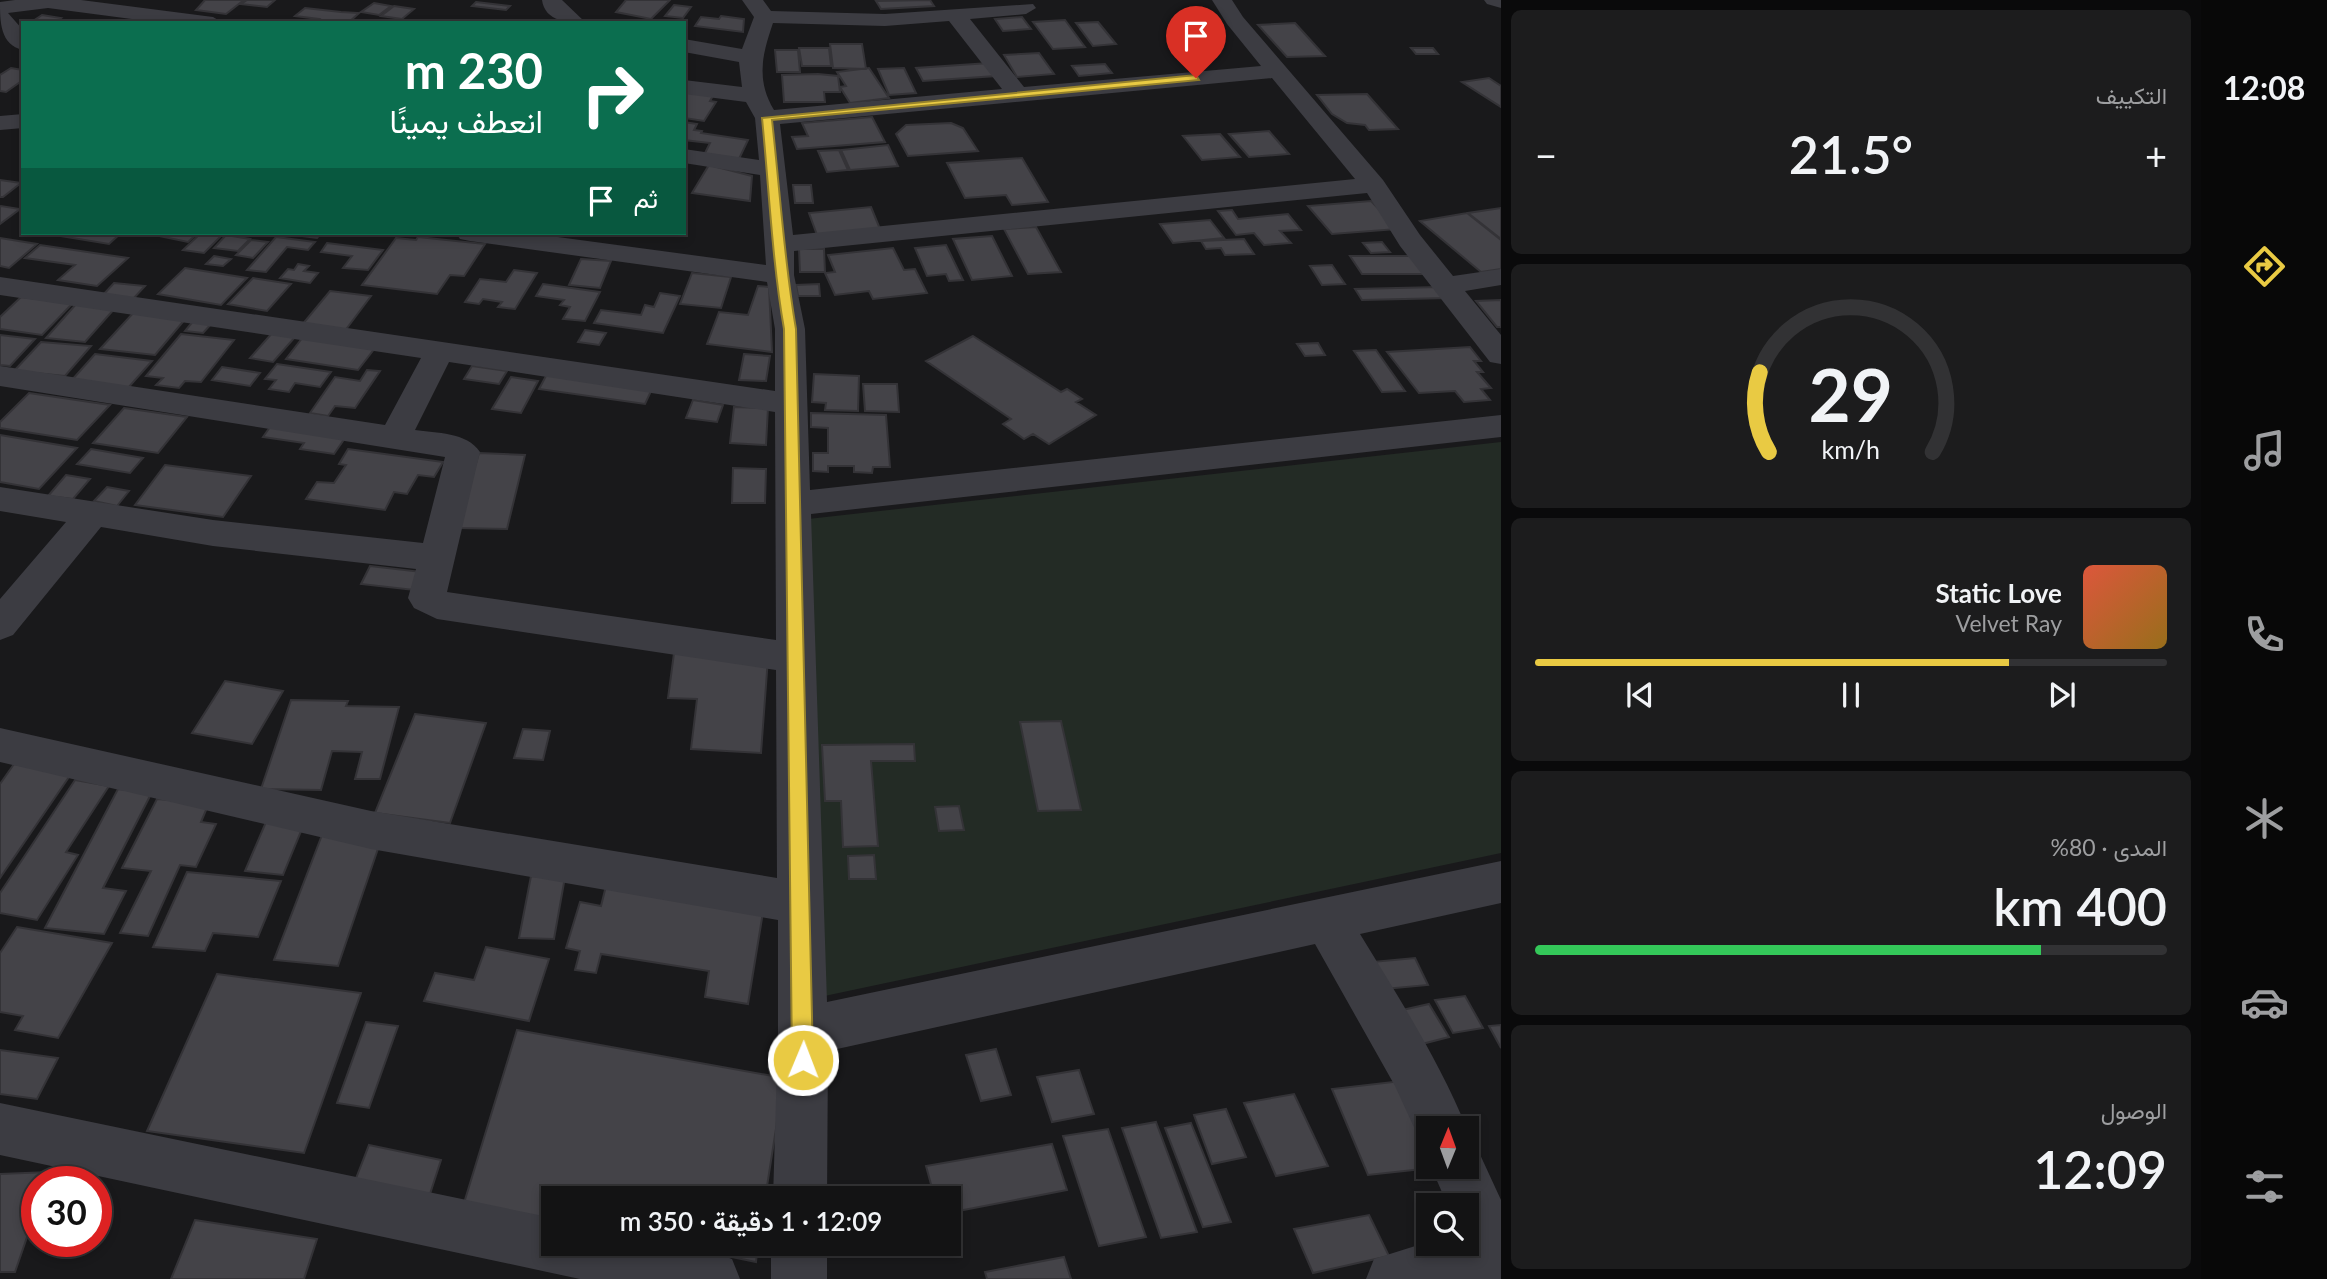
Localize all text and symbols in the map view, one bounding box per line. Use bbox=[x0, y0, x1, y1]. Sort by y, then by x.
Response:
pin bbox=[1166, 6, 1226, 78]
icon: arrive bbox=[1177, 17, 1215, 55]
text: 230 m bbox=[405, 41, 543, 99]
icon: right bbox=[567, 49, 658, 140]
text: 12:08 bbox=[2223, 68, 2305, 107]
text: التكييف bbox=[2096, 81, 2167, 109]
text: انعطف يمينًا bbox=[390, 101, 543, 140]
text: 21.5° bbox=[1789, 123, 1913, 185]
text: − bbox=[1535, 132, 1557, 178]
text: + bbox=[2145, 132, 2167, 178]
icon: arrive bbox=[582, 182, 620, 220]
text: ثم bbox=[634, 182, 658, 214]
icon: directions bbox=[2240, 242, 2289, 291]
text: 29 bbox=[1809, 350, 1893, 438]
icon: music bbox=[2240, 426, 2289, 475]
text: km/h bbox=[1822, 433, 1880, 463]
text: Static Love bbox=[1935, 577, 2062, 609]
text: Velvet Ray bbox=[1956, 609, 2062, 637]
icon: phone bbox=[2240, 610, 2289, 659]
icon: previous bbox=[1621, 676, 1659, 714]
icon: pause bbox=[1832, 676, 1870, 714]
icon: next bbox=[2043, 676, 2081, 714]
icon: climate bbox=[2240, 794, 2289, 843]
text: المدى · 80% bbox=[2051, 833, 2167, 861]
text: 400 km bbox=[1993, 875, 2167, 937]
icon: car bbox=[2240, 978, 2289, 1027]
position arrow bbox=[766, 1023, 840, 1097]
text: الوصول bbox=[2101, 1096, 2167, 1124]
north arrow bbox=[1416, 1116, 1479, 1180]
map controls bbox=[1416, 1116, 1479, 1256]
text: 12:09 bbox=[2033, 1138, 2167, 1200]
icon: filters bbox=[2240, 1162, 2289, 1211]
speed limit sign: 30 bbox=[21, 1166, 112, 1257]
button: search bbox=[1416, 1193, 1479, 1256]
text: 12:09 · 1 دقيقة · 350 m bbox=[620, 1205, 882, 1237]

